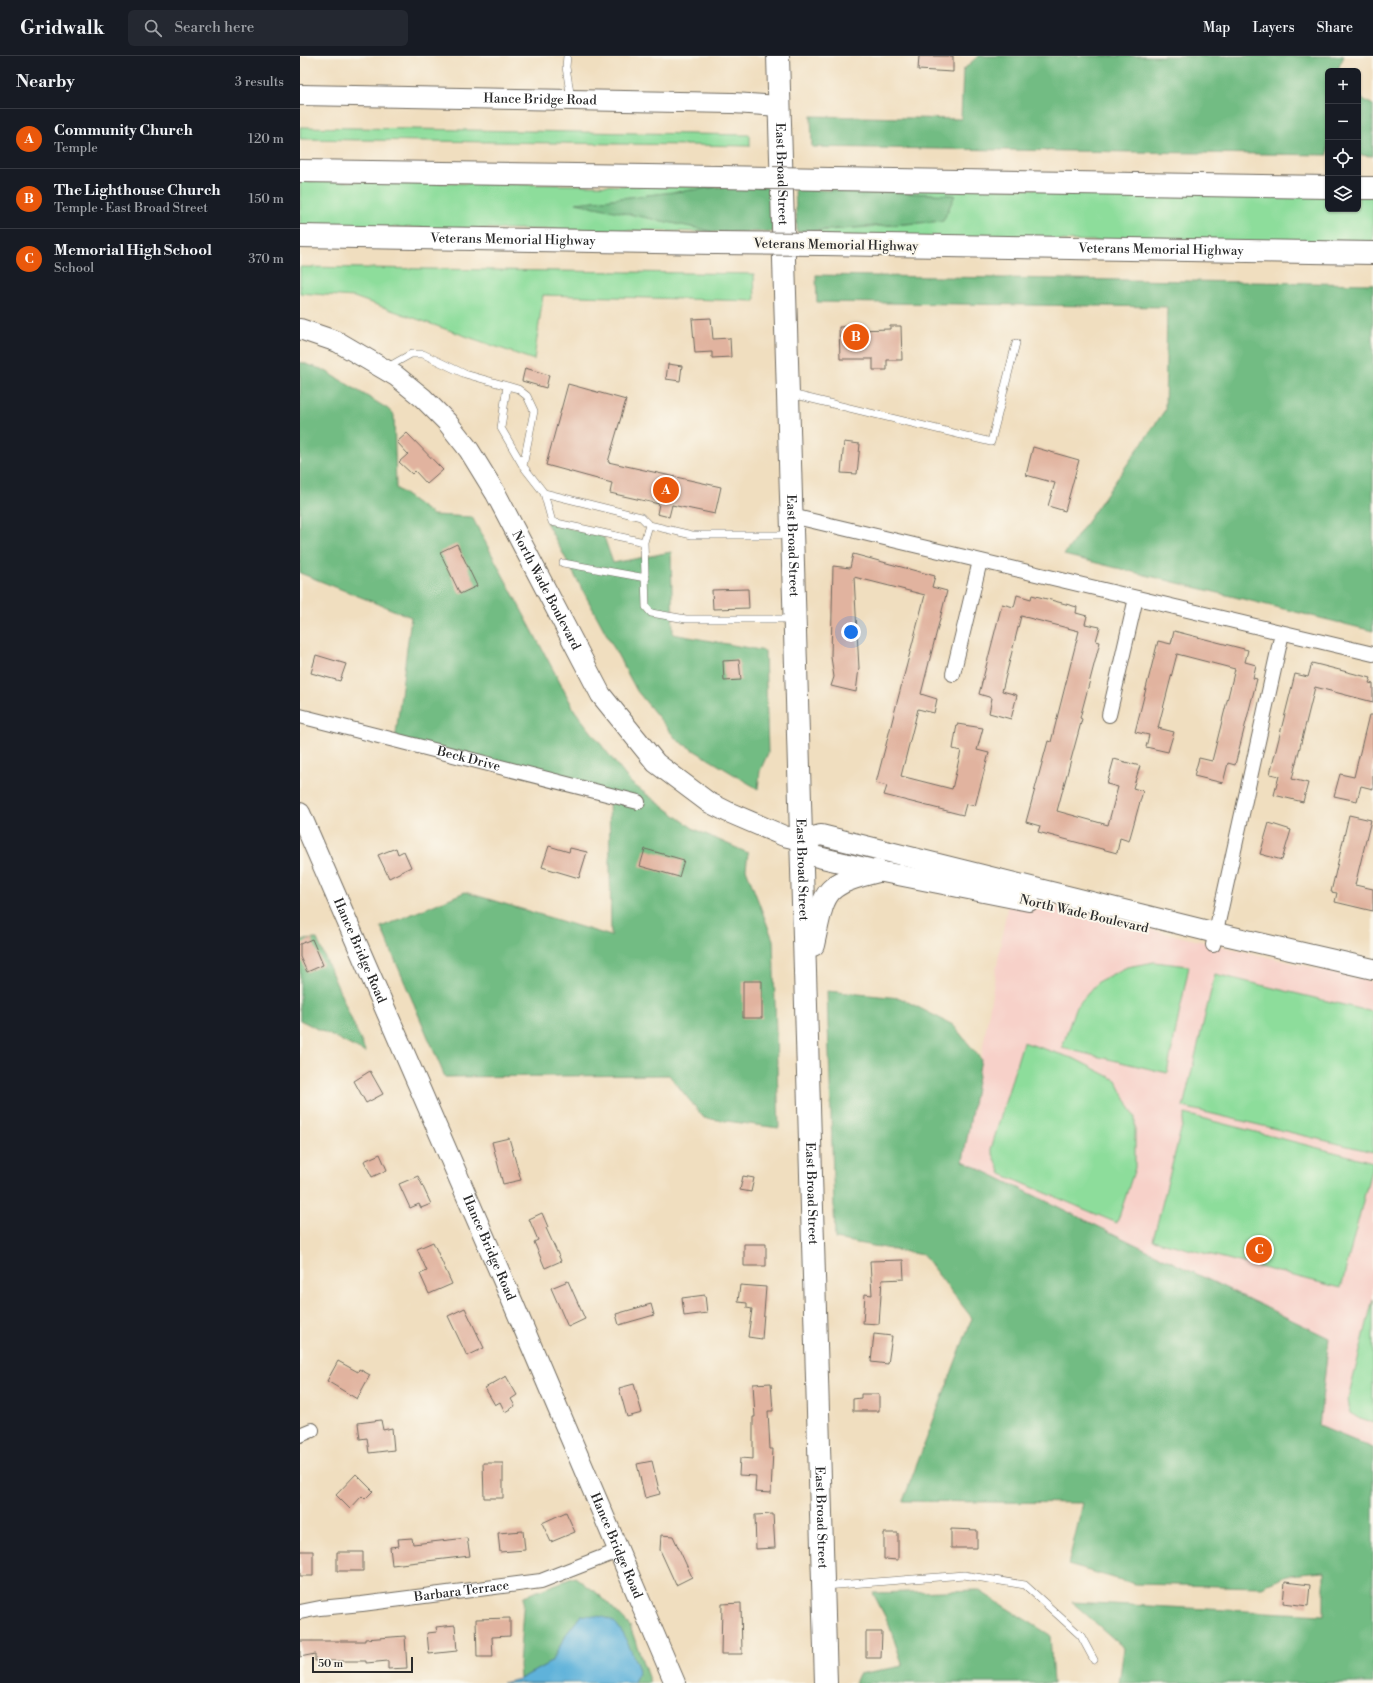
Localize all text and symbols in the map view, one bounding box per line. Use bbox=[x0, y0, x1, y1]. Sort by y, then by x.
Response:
search box bbox=[128, 10, 408, 46]
text: Gridwalk bbox=[20, 16, 104, 40]
icon: search bbox=[142, 17, 164, 39]
text: Search here bbox=[174, 18, 254, 37]
text: Map bbox=[1203, 19, 1230, 37]
text: Layers bbox=[1252, 19, 1295, 37]
text: Share bbox=[1317, 19, 1353, 37]
map controls bbox=[1325, 68, 1361, 212]
button: + bbox=[1325, 68, 1361, 104]
text: Nearby bbox=[16, 71, 75, 93]
text: 3 results bbox=[235, 74, 284, 90]
street label: Hance Bridge Road bbox=[483, 90, 597, 108]
button: − bbox=[1325, 104, 1361, 140]
text: Community Church bbox=[54, 121, 193, 140]
street label: East Broad Street bbox=[772, 122, 791, 226]
text: A bbox=[24, 131, 34, 147]
text: 120 m bbox=[248, 131, 284, 147]
text: Temple bbox=[54, 140, 98, 156]
button: locate bbox=[1325, 140, 1361, 176]
button: layers bbox=[1325, 176, 1361, 212]
text: The Lighthouse Church bbox=[54, 181, 221, 200]
text: B bbox=[24, 191, 34, 207]
text: 150 m bbox=[249, 191, 284, 207]
text: Temple · East Broad Street bbox=[54, 200, 208, 216]
street label: Veterans Memorial Highway bbox=[429, 230, 596, 249]
street label: Veterans Memorial Highway bbox=[752, 236, 919, 254]
street label: Veterans Memorial Highway bbox=[1077, 240, 1244, 259]
text: Memorial High School bbox=[54, 241, 212, 260]
text: C bbox=[24, 251, 34, 267]
text: 370 m bbox=[248, 251, 284, 267]
text: School bbox=[54, 260, 94, 276]
pin: B bbox=[843, 322, 869, 352]
pin: A bbox=[653, 475, 679, 505]
street label: East Broad Street bbox=[783, 494, 802, 598]
street label: North Wade Boulevard bbox=[509, 528, 584, 653]
your location bbox=[841, 622, 861, 642]
street label: Beck Drive bbox=[434, 743, 502, 775]
street label: East Broad Street bbox=[792, 818, 812, 922]
street label: North Wade Boulevard bbox=[1018, 891, 1151, 937]
street label: Hance Bridge Road bbox=[330, 895, 390, 1006]
street label: East Broad Street bbox=[802, 1142, 821, 1245]
street label: Hance Bridge Road bbox=[459, 1193, 519, 1303]
pin: C bbox=[1246, 1235, 1272, 1265]
street label: East Broad Street bbox=[812, 1466, 831, 1569]
street label: Hance Bridge Road bbox=[587, 1490, 646, 1601]
street label: Barbara Terrace bbox=[412, 1577, 511, 1605]
scale bar bbox=[312, 1655, 413, 1674]
text: 50 m bbox=[318, 1657, 343, 1671]

